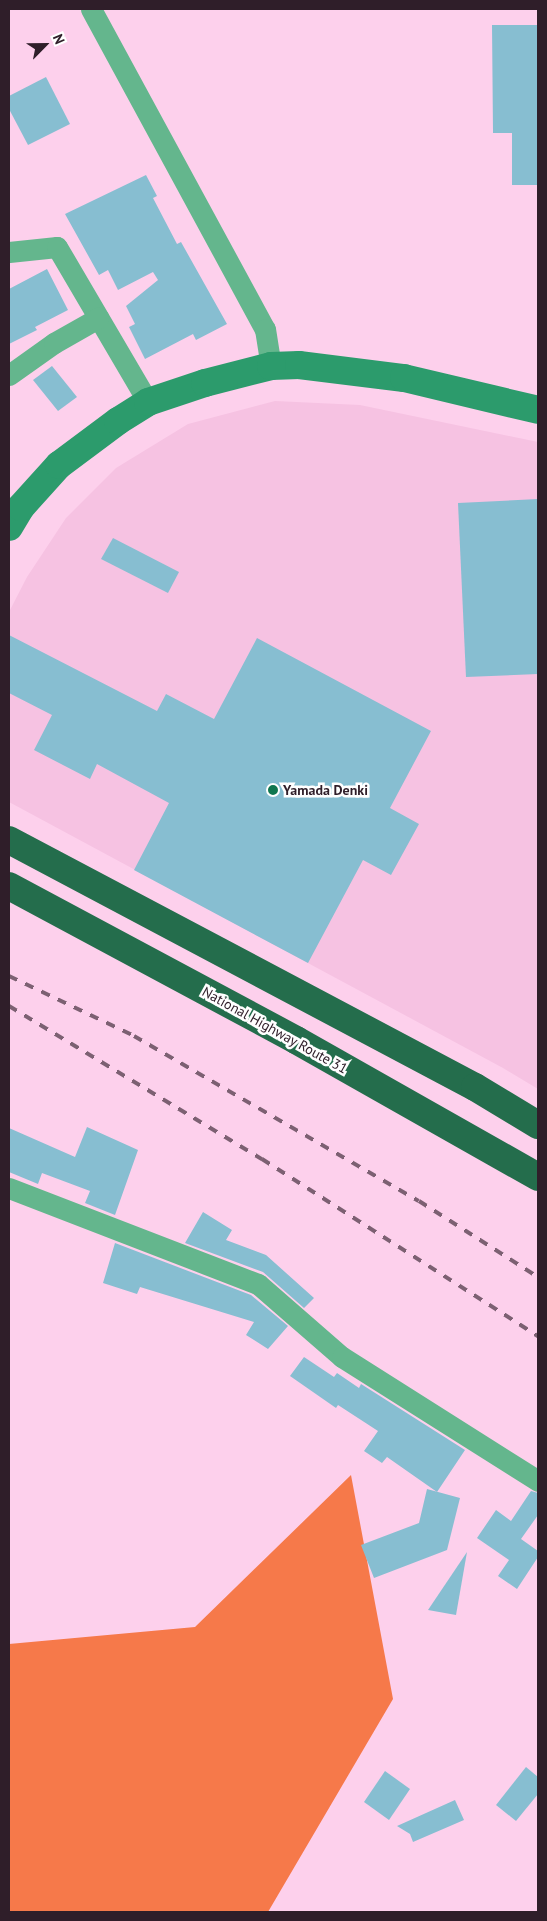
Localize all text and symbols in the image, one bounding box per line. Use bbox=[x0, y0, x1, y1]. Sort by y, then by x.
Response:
north arrow bbox=[20, 20, 70, 70]
text: N bbox=[49, 31, 69, 47]
place label: Yamada Denki bbox=[283, 782, 368, 798]
marker: Yamada Denki bbox=[267, 784, 279, 796]
street label: National Highway Route 31 bbox=[199, 983, 351, 1077]

